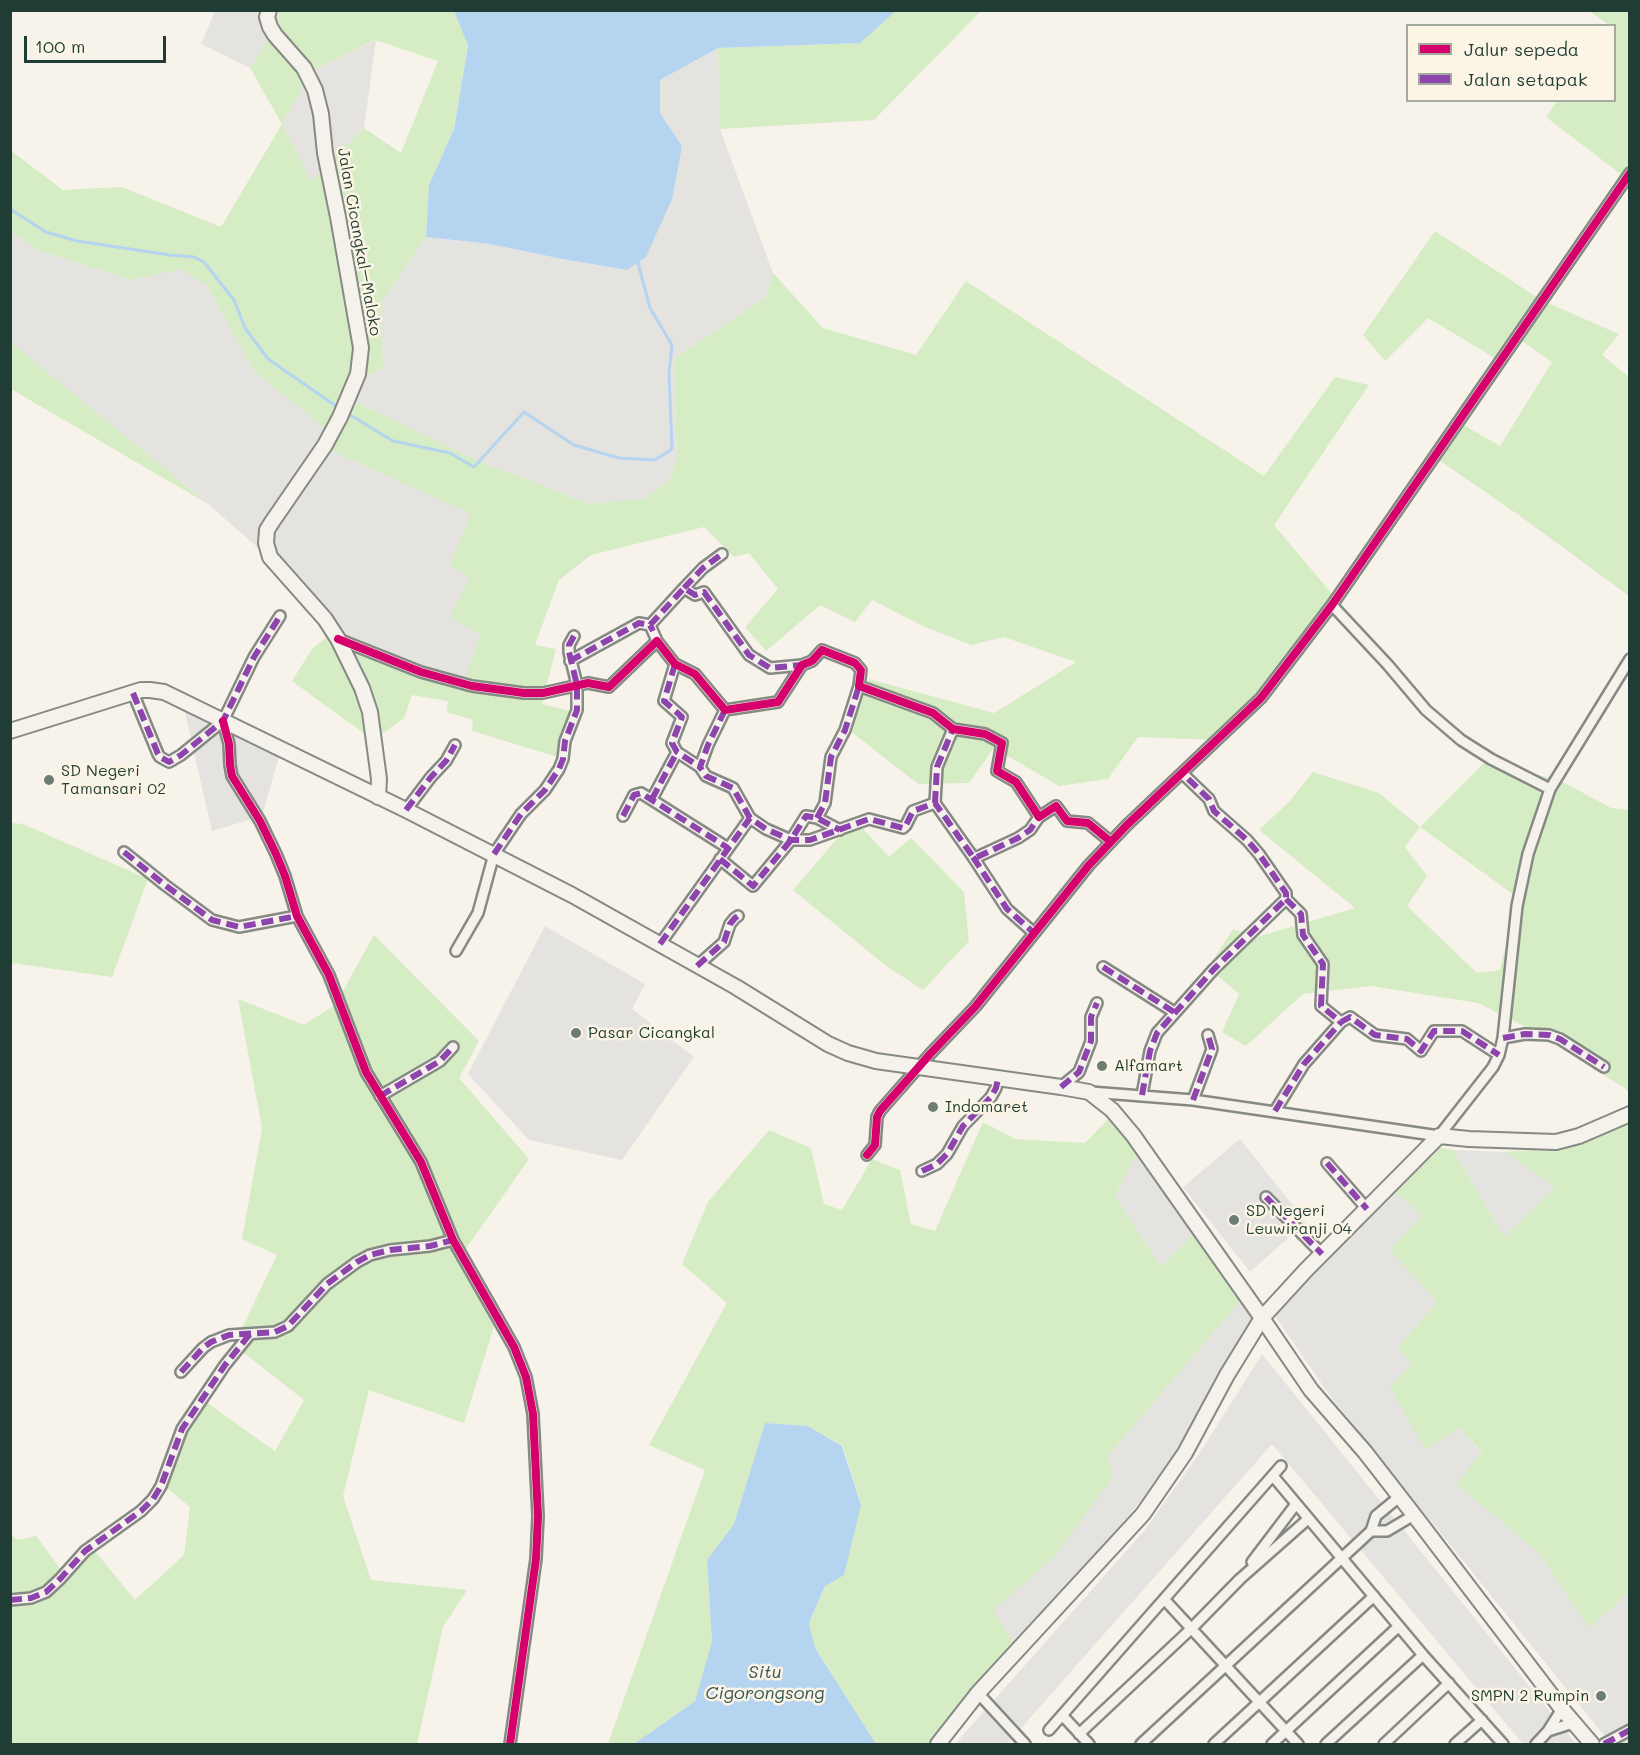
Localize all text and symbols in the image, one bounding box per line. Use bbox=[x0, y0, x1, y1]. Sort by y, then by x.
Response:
scale bar bbox=[27, 24, 170, 62]
legend bbox=[1406, 24, 1616, 102]
text: 100 m bbox=[35, 34, 85, 58]
text: Jalur sepeda bbox=[1464, 37, 1579, 61]
text: Jalan setapak bbox=[1464, 67, 1587, 91]
street label: Jalan Cicangkal–Maloko bbox=[333, 147, 385, 337]
place label: SD Negeri Tamansari 02 bbox=[61, 761, 166, 799]
marker: SD Negeri Tamansari 02 bbox=[42, 773, 56, 787]
place label: Pasar Cicangkal bbox=[588, 1023, 715, 1043]
marker: Pasar Cicangkal bbox=[569, 1026, 583, 1040]
place label: Alfamart bbox=[1114, 1056, 1183, 1076]
marker: Alfamart bbox=[1095, 1059, 1109, 1073]
place label: Indomaret bbox=[945, 1097, 1028, 1117]
marker: Indomaret bbox=[926, 1100, 940, 1114]
place label: SD Negeri Leuwiranji 04 bbox=[1246, 1201, 1352, 1239]
marker: SD Negeri Leuwiranji 04 bbox=[1227, 1213, 1241, 1227]
water label: Situ Cigorongsong bbox=[705, 1661, 825, 1704]
place label: SMPN 2 Rumpin bbox=[1471, 1686, 1589, 1706]
marker: SMPN 2 Rumpin bbox=[1594, 1689, 1608, 1703]

